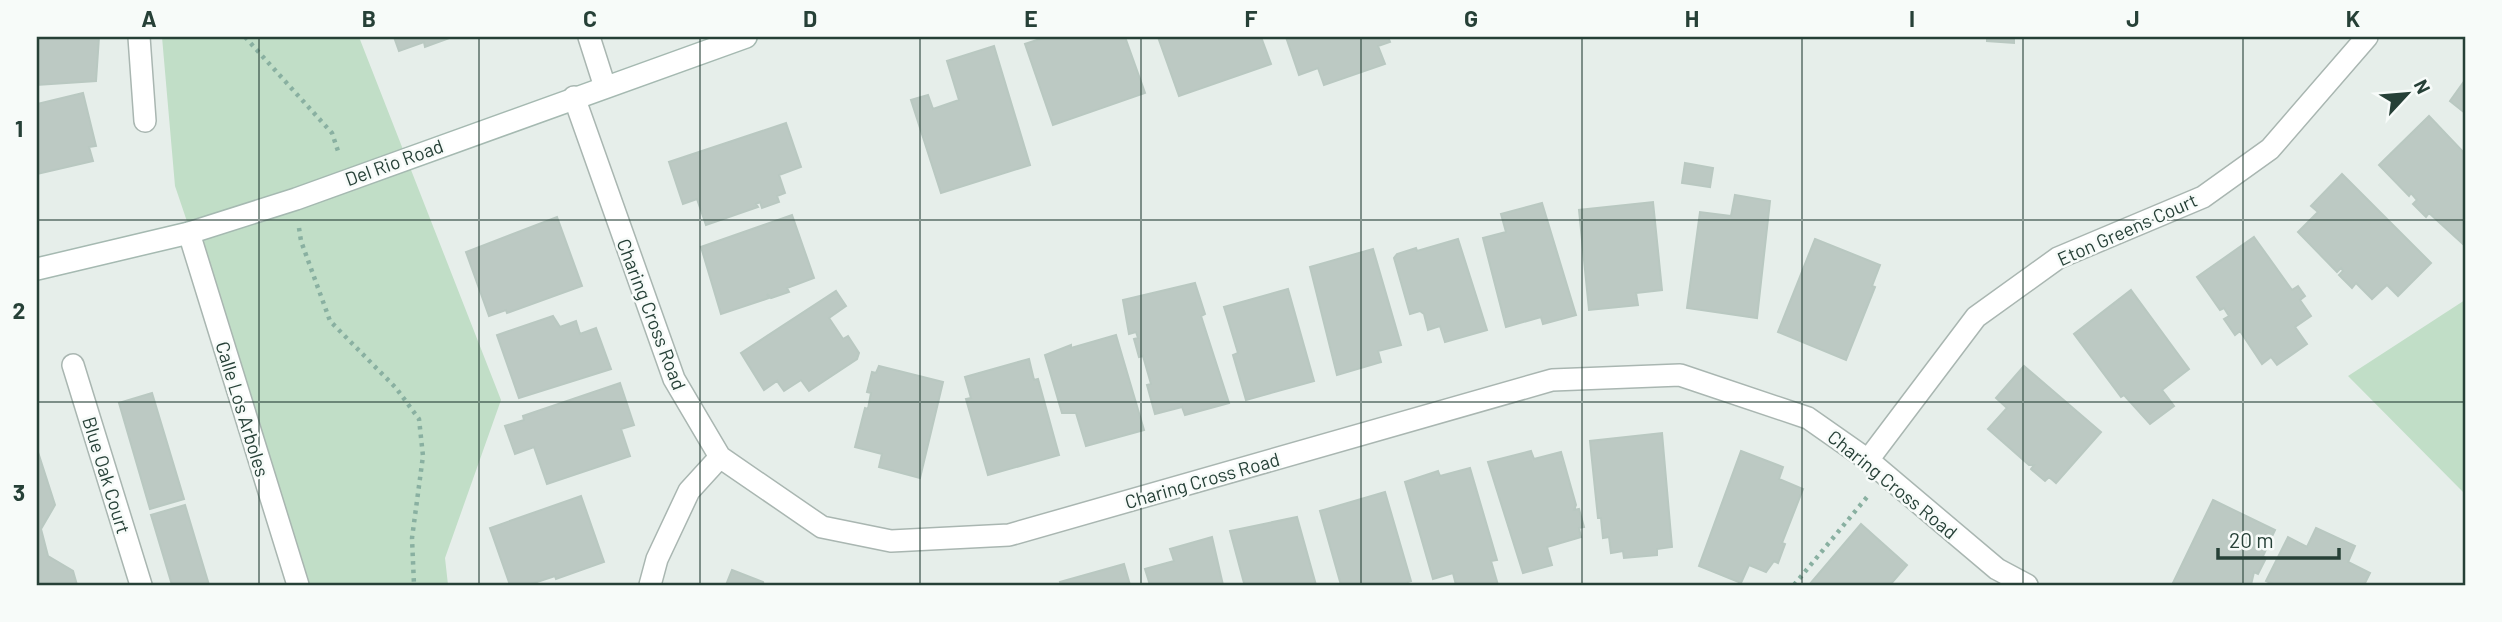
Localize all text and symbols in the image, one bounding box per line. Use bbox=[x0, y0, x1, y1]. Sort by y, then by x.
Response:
text: A bbox=[141, 4, 157, 32]
text: B bbox=[362, 4, 376, 32]
text: C bbox=[583, 4, 597, 32]
text: D bbox=[803, 4, 817, 32]
text: E bbox=[1024, 4, 1038, 32]
text: F bbox=[1245, 4, 1258, 32]
text: G bbox=[1464, 4, 1478, 32]
text: H bbox=[1685, 4, 1699, 32]
text: I bbox=[1909, 4, 1915, 32]
text: J bbox=[2126, 4, 2140, 32]
text: K bbox=[2346, 4, 2360, 32]
north arrow bbox=[2372, 60, 2442, 130]
text: N bbox=[2410, 76, 2436, 97]
text: 1 bbox=[15, 114, 23, 142]
street label: Del Rio Road bbox=[342, 134, 446, 190]
street label: Eton Greens Court bbox=[2054, 188, 2200, 270]
street label: Charing Cross Road bbox=[613, 235, 691, 393]
text: 2 bbox=[13, 296, 25, 324]
street label: Calle Los Arboles bbox=[211, 339, 275, 479]
street label: Blue Oak Court bbox=[78, 414, 136, 536]
street label: Charing Cross Road bbox=[1824, 425, 1962, 543]
street label: Charing Cross Road bbox=[1122, 447, 1282, 513]
text: 3 bbox=[13, 478, 25, 506]
scale bar bbox=[2218, 517, 2339, 561]
text: 20 m bbox=[2229, 527, 2274, 552]

